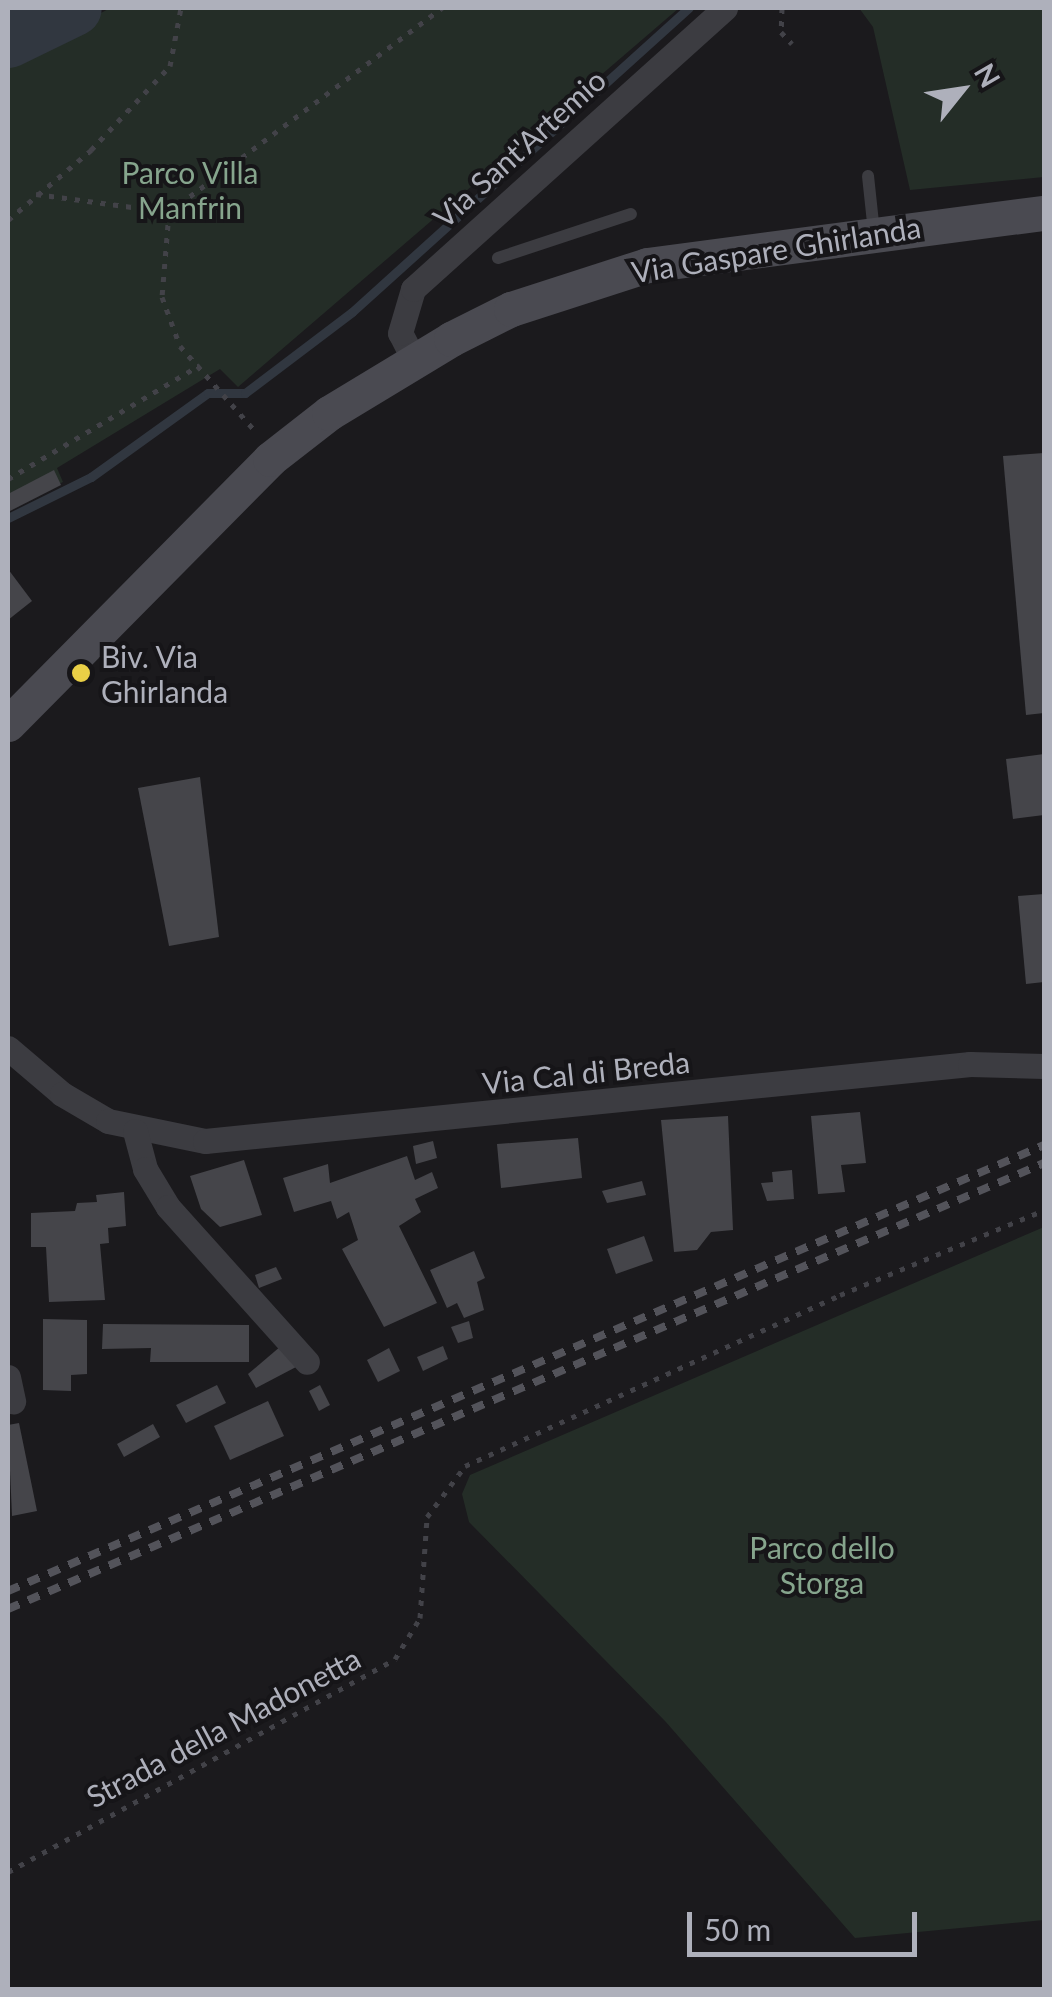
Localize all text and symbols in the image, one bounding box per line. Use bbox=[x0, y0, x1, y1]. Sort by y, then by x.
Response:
north arrow bbox=[912, 40, 1012, 140]
text: N bbox=[968, 57, 1008, 93]
street label: Via Sant'Artemio bbox=[425, 61, 613, 235]
park label: Parco Villa Manfrin bbox=[121, 154, 259, 224]
street label: Via Gaspare Ghirlanda bbox=[629, 208, 923, 290]
place label: Biv. Via Ghirlanda bbox=[101, 638, 228, 708]
marker: Biv. Via Ghirlanda bbox=[70, 662, 92, 684]
street label: Via Cal di Breda bbox=[480, 1043, 692, 1101]
park label: Parco dello Storga bbox=[749, 1529, 895, 1600]
street label: Strada della Madonetta bbox=[80, 1640, 366, 1814]
scale bar bbox=[692, 1892, 922, 1954]
text: 50 m bbox=[704, 1911, 771, 1947]

